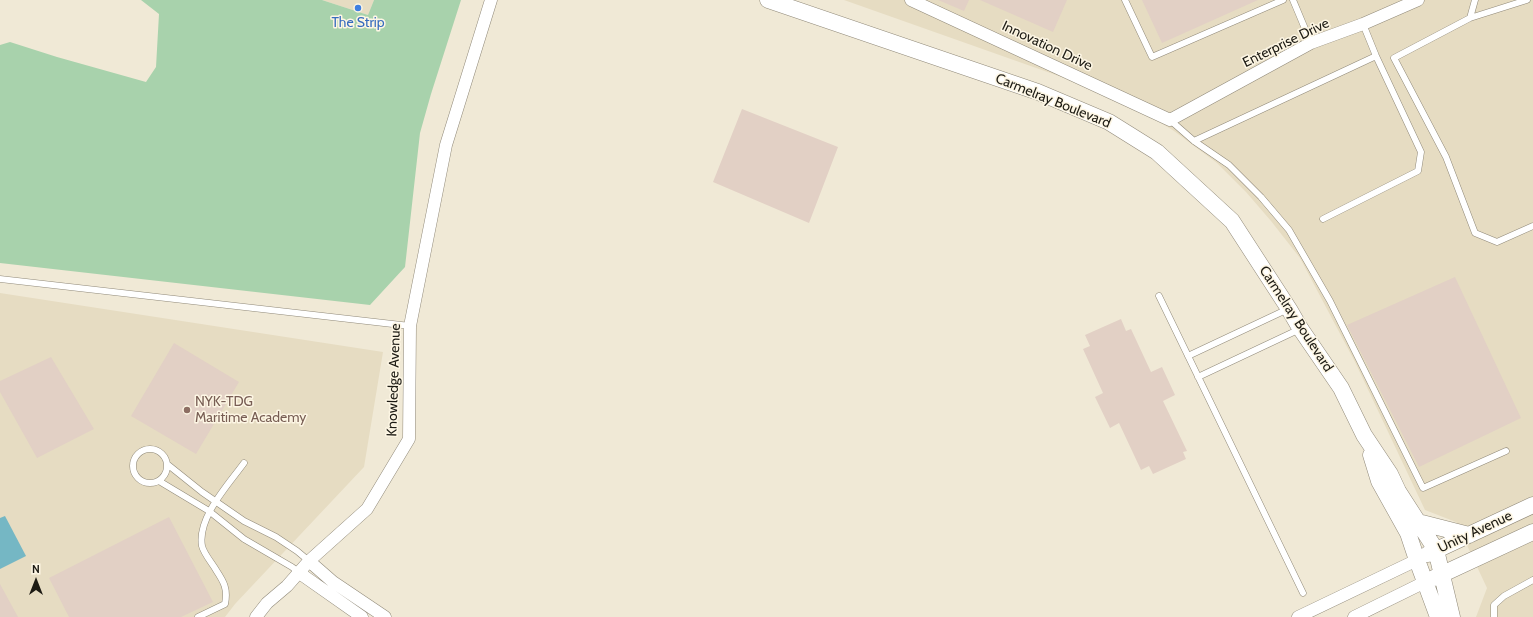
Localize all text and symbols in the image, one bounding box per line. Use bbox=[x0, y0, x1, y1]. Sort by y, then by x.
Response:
marker: The Strip bbox=[353, 3, 363, 13]
place label: The Strip bbox=[331, 15, 385, 31]
street label: Enterprise Drive bbox=[1240, 15, 1332, 71]
street label: Innovation Drive bbox=[999, 18, 1095, 74]
street label: Carmelray Boulevard bbox=[993, 70, 1113, 132]
street label: Carmelray Boulevard bbox=[1256, 263, 1336, 375]
street label: Knowledge Avenue bbox=[384, 323, 404, 437]
place label: NYK-TDG Maritime Academy bbox=[195, 394, 306, 426]
marker: NYK-TDG Maritime Academy bbox=[182, 405, 192, 415]
street label: Unity Avenue bbox=[1435, 507, 1515, 557]
north arrow bbox=[16, 561, 56, 601]
text: N bbox=[32, 562, 40, 576]

